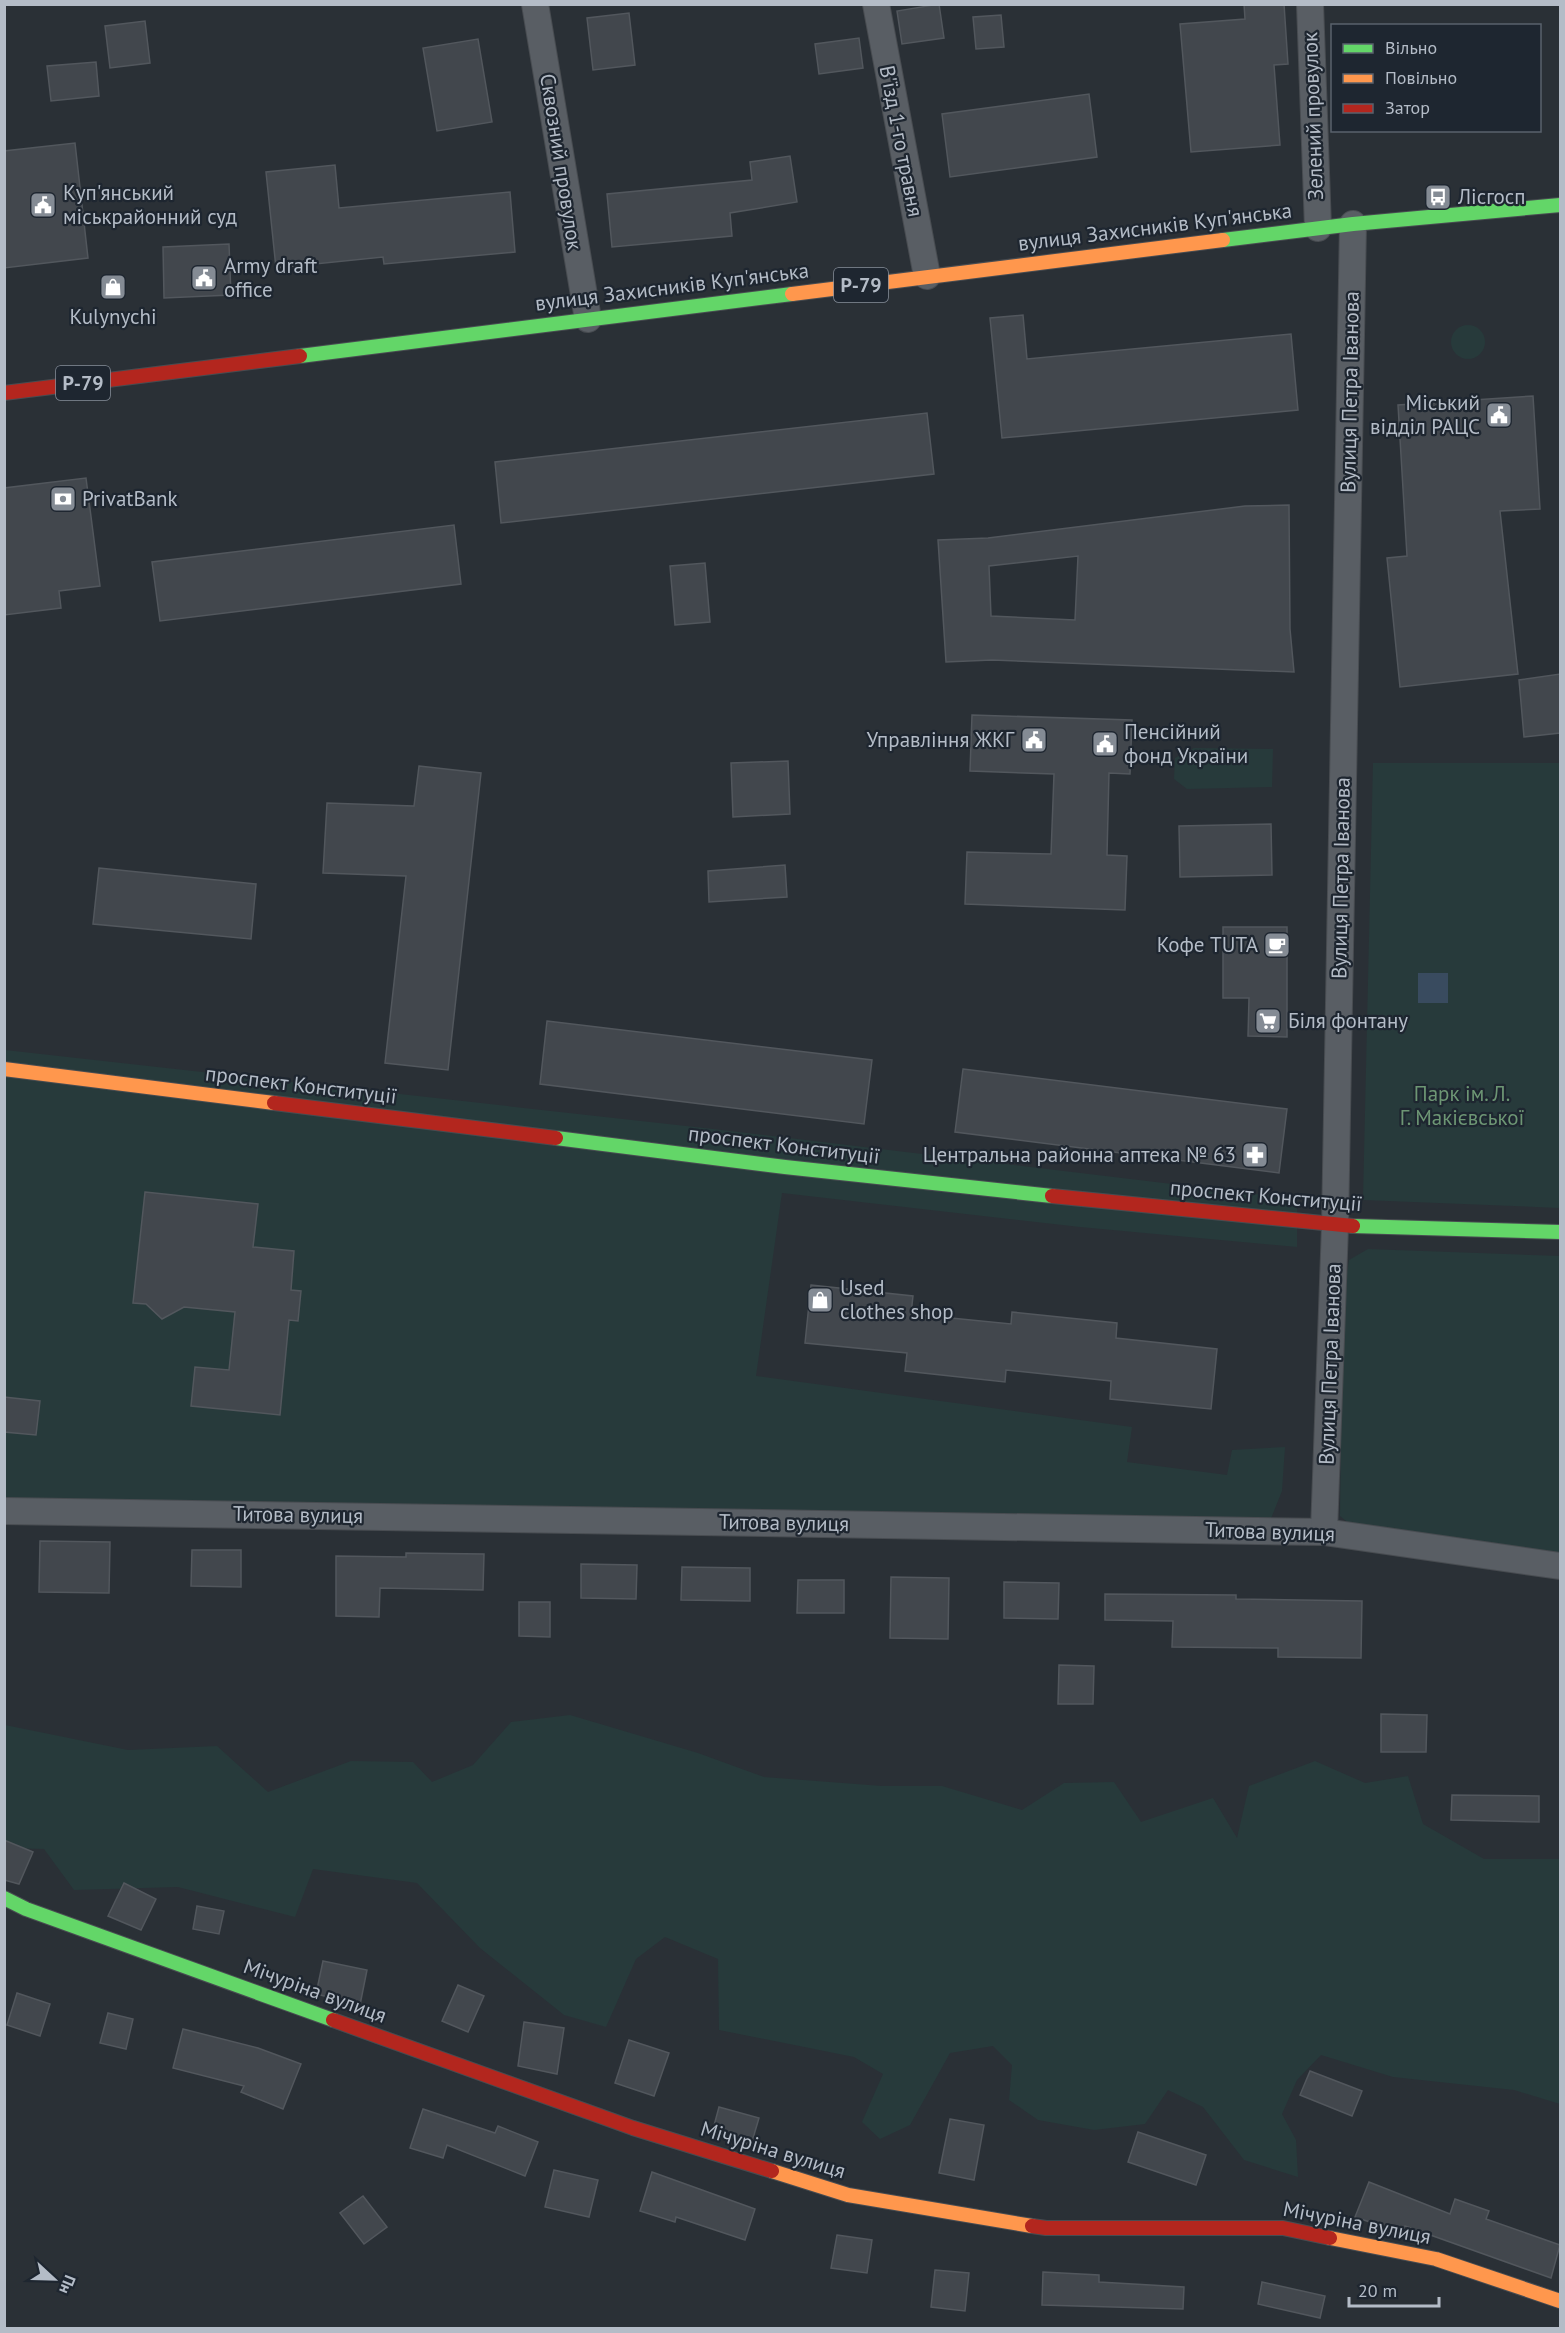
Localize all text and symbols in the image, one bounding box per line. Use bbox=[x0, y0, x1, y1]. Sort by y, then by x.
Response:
legend bbox=[1331, 24, 1541, 132]
street label: Зелений провулок bbox=[1296, 31, 1329, 201]
text: Вільно bbox=[1385, 36, 1437, 59]
street label: В'їзд 1-го травня bbox=[874, 63, 929, 219]
text: Повільно bbox=[1385, 66, 1457, 89]
street label: Сквозний провулок bbox=[534, 72, 589, 252]
text: Затор bbox=[1385, 96, 1430, 119]
place label: Куп'янський міськрайонний суд bbox=[63, 179, 237, 230]
bus stop icon: Лісгосп bbox=[1423, 182, 1453, 212]
place label: Лісгосп bbox=[1457, 183, 1526, 210]
public building icon: Куп'янський міськрайонний суд bbox=[28, 190, 58, 220]
street label: вулиця Захисників Куп'янська bbox=[1016, 196, 1293, 257]
place label: Army draft office bbox=[224, 252, 317, 303]
street label: вулиця Захисників Куп'янська bbox=[533, 256, 810, 317]
public building icon: Army draft office bbox=[189, 263, 219, 293]
road number: Р-79 bbox=[834, 268, 888, 302]
shop icon: Kulynychi bbox=[98, 272, 128, 302]
street label: Вулиця Петра Іванова bbox=[1334, 291, 1365, 493]
place label: Kulynychi bbox=[69, 303, 157, 330]
road number: Р-79 bbox=[56, 366, 110, 400]
place label: Міський відділ РАЦС bbox=[1370, 389, 1480, 440]
public building icon: Міський відділ РАЦС bbox=[1484, 400, 1514, 430]
bank icon: PrivatBank bbox=[48, 484, 78, 514]
place label: PrivatBank bbox=[82, 485, 178, 512]
place label: Пенсійний фонд України bbox=[1124, 718, 1248, 769]
public building icon: Управління ЖКГ bbox=[1019, 725, 1049, 755]
place label: Управління ЖКГ bbox=[867, 726, 1015, 753]
public building icon: Пенсійний фонд України bbox=[1090, 729, 1120, 759]
street label: Вулиця Петра Іванова bbox=[1325, 777, 1356, 979]
cafe icon: Кофе TUTA bbox=[1262, 930, 1292, 960]
place label: Кофе TUTA bbox=[1157, 931, 1259, 958]
supermarket icon: Біля фонтану bbox=[1253, 1006, 1283, 1036]
place label: Біля фонтану bbox=[1288, 1007, 1408, 1034]
street label: проспект Конституції bbox=[204, 1059, 398, 1110]
park label: Парк ім. Л. Г. Макієвської bbox=[1400, 1080, 1524, 1131]
street label: проспект Конституції bbox=[687, 1119, 881, 1170]
pharmacy icon: Центральна районна аптека № 63 bbox=[1240, 1140, 1270, 1170]
place label: Центральна районна аптека № 63 bbox=[923, 1141, 1236, 1168]
street label: проспект Конституції bbox=[1169, 1174, 1363, 1217]
street label: Вулиця Петра Іванова bbox=[1312, 1263, 1347, 1465]
place label: Used clothes shop bbox=[840, 1274, 954, 1325]
shop icon: Used clothes shop bbox=[805, 1285, 835, 1315]
street label: Титова вулиця bbox=[233, 1500, 363, 1529]
street label: Титова вулиця bbox=[719, 1508, 849, 1537]
street label: Титова вулиця bbox=[1205, 1516, 1335, 1547]
street label: Мічуріна вулиця bbox=[240, 1952, 390, 2029]
street label: Мічуріна вулиця bbox=[697, 2115, 849, 2184]
street label: Мічуріна вулиця bbox=[1281, 2195, 1433, 2250]
north arrow bbox=[24, 2249, 84, 2309]
scale bar bbox=[1349, 2270, 1439, 2308]
text: Пн bbox=[55, 2272, 81, 2297]
text: 20 m bbox=[1358, 2279, 1397, 2302]

